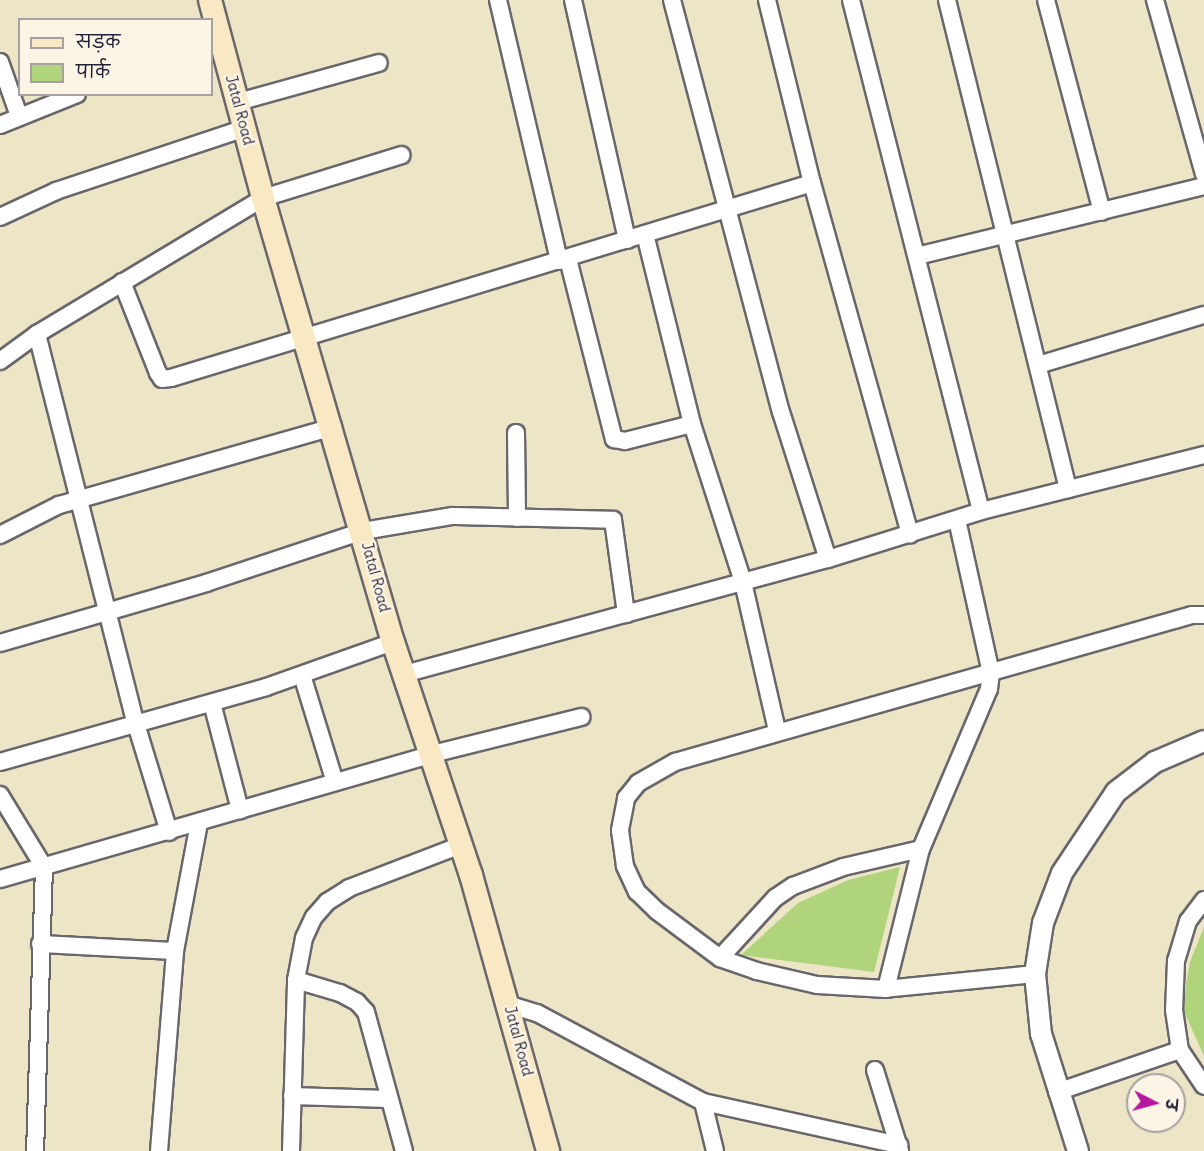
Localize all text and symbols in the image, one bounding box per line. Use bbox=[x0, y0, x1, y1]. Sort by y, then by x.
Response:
legend bbox=[18, 18, 213, 96]
text: सड़क bbox=[76, 30, 120, 53]
text: पार्क bbox=[76, 60, 110, 83]
street label: Jatal Road bbox=[222, 73, 258, 147]
street label: Jatal Road bbox=[358, 540, 394, 614]
street label: Jatal Road bbox=[501, 1004, 537, 1078]
north arrow bbox=[1126, 1073, 1186, 1133]
text: उ bbox=[1161, 1098, 1182, 1111]

